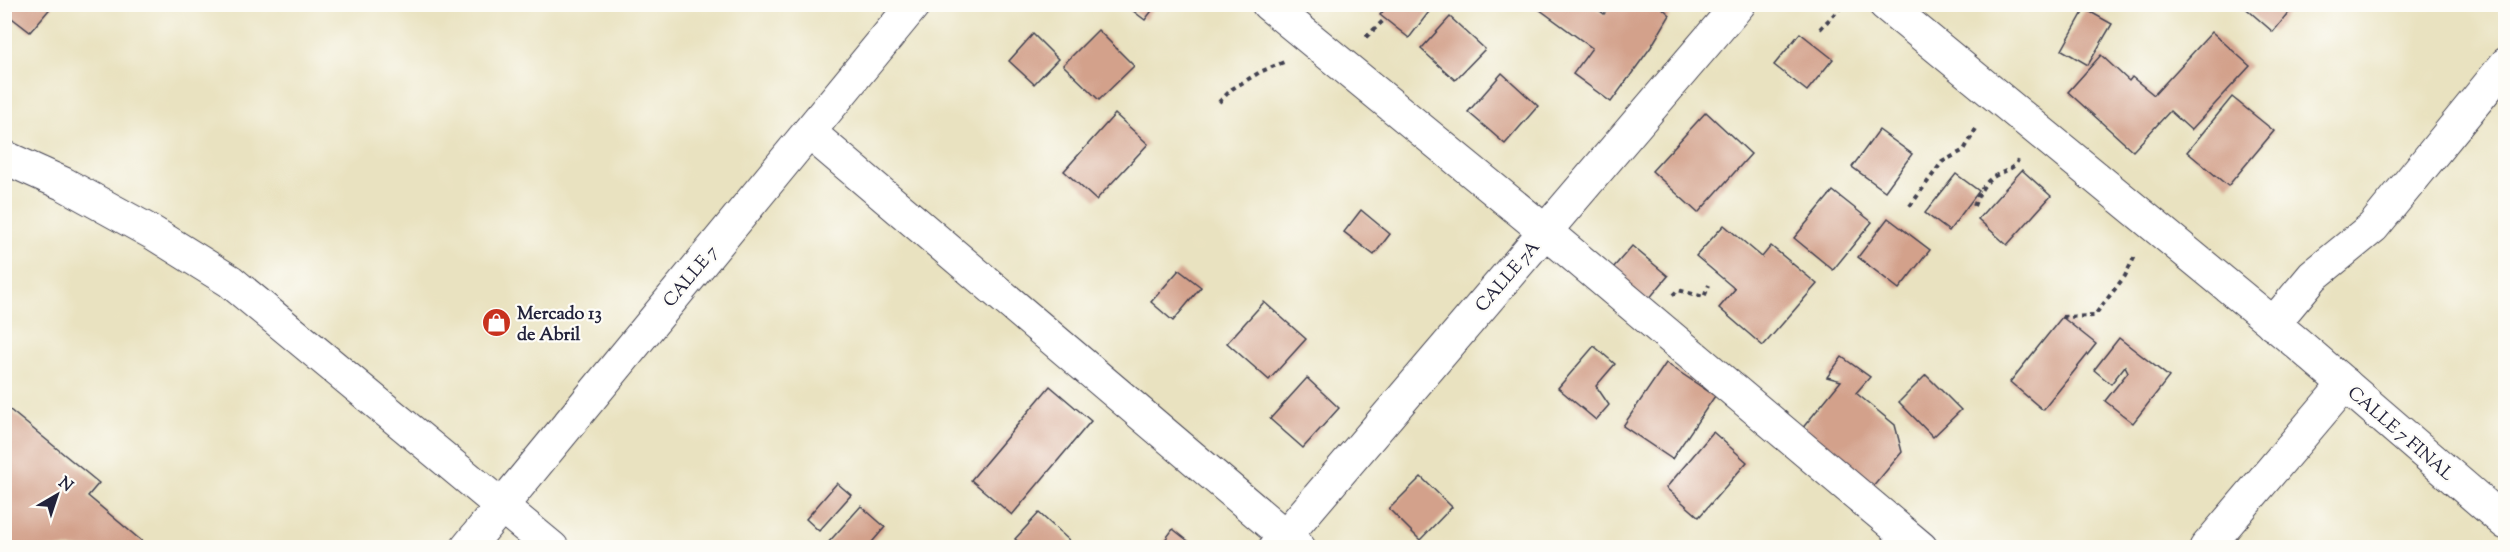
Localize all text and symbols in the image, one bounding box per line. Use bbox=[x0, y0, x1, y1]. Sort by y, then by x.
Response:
street label: CALLE 7A bbox=[1470, 236, 1547, 319]
street label: CALLE 7 bbox=[658, 241, 725, 314]
place label: Mercado 13 de Abril bbox=[517, 302, 602, 349]
shop icon: Mercado 13 de Abril bbox=[480, 307, 512, 339]
street label: CALLE 7 FINAL bbox=[2341, 381, 2459, 488]
north arrow bbox=[27, 465, 87, 525]
text: N bbox=[53, 472, 77, 498]

